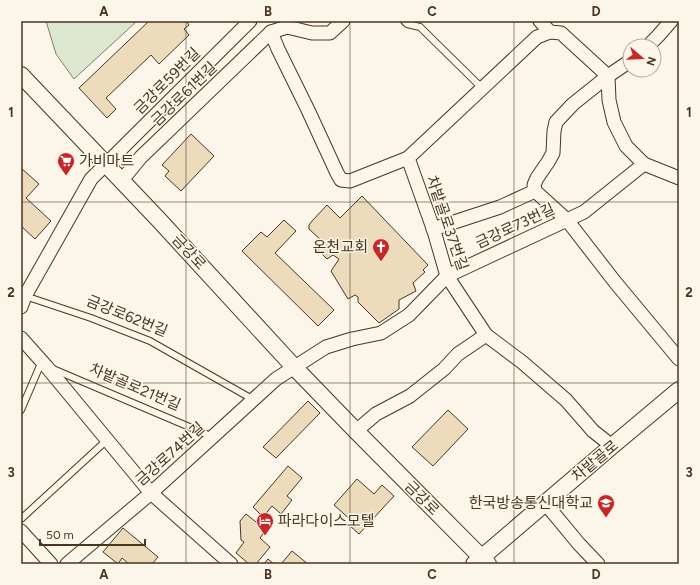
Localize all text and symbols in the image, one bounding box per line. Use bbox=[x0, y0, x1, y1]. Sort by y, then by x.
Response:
text: A bbox=[99, 4, 109, 19]
text: B bbox=[264, 4, 272, 19]
text: C bbox=[427, 4, 437, 19]
text: D bbox=[591, 4, 601, 19]
north arrow bbox=[622, 38, 662, 78]
street label: 금강로59번길 bbox=[130, 44, 204, 118]
text: N bbox=[643, 55, 659, 67]
street label: 금강로61번길 bbox=[148, 58, 220, 130]
text: 1 bbox=[8, 105, 14, 120]
text: 1 bbox=[686, 105, 692, 120]
supermarket icon: 가비마트 bbox=[56, 151, 76, 176]
place label: 가비마트 bbox=[79, 152, 134, 170]
street label: 차밭골로37번길 bbox=[422, 173, 472, 273]
street label: 금강로73번길 bbox=[473, 200, 557, 252]
street label: 금강로 bbox=[168, 231, 210, 273]
church icon: 온천교회 bbox=[371, 237, 391, 262]
place label: 온천교회 bbox=[313, 238, 368, 256]
text: 2 bbox=[7, 285, 15, 300]
text: 2 bbox=[685, 285, 693, 300]
street label: 금강로62번길 bbox=[84, 292, 170, 340]
street label: 차밭골로21번길 bbox=[87, 360, 183, 414]
street label: 금강로74번길 bbox=[132, 418, 208, 490]
street label: 차밭골로 bbox=[568, 436, 622, 486]
text: 3 bbox=[7, 465, 15, 480]
text: 3 bbox=[685, 465, 693, 480]
street label: 금강로 bbox=[401, 477, 443, 519]
school or university icon: 한국방송통신대학교 bbox=[596, 493, 616, 518]
place label: 한국방송통신대학교 bbox=[469, 494, 593, 512]
hotel icon: 파라다이스모텔 bbox=[255, 511, 275, 536]
place label: 파라다이스모텔 bbox=[278, 512, 375, 530]
scale bar bbox=[40, 521, 145, 547]
text: 50 m bbox=[46, 528, 74, 542]
text: A bbox=[99, 567, 109, 582]
text: B bbox=[264, 567, 272, 582]
text: C bbox=[427, 567, 437, 582]
text: D bbox=[591, 567, 601, 582]

